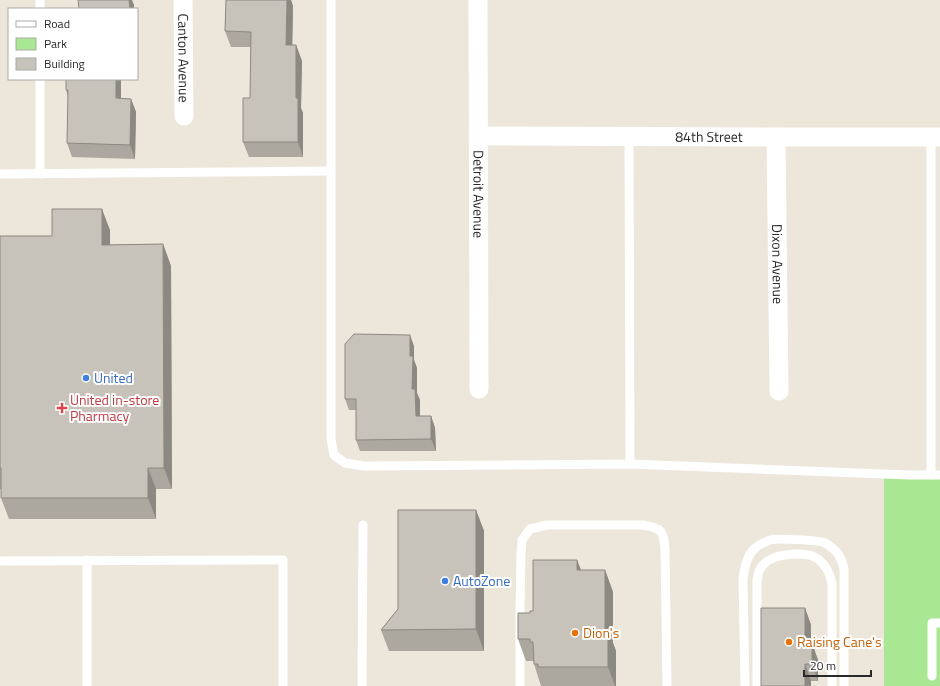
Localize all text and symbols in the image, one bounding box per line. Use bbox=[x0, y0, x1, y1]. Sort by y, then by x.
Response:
legend bbox=[8, 8, 138, 80]
street label: Canton Avenue bbox=[173, 13, 195, 103]
text: Road bbox=[44, 14, 70, 33]
text: Park bbox=[44, 34, 67, 53]
text: Building bbox=[44, 54, 85, 73]
street label: 84th Street bbox=[675, 126, 743, 147]
street label: Detroit Avenue bbox=[468, 150, 490, 238]
street label: Dixon Avenue bbox=[767, 224, 789, 304]
place label: United bbox=[94, 367, 133, 388]
marker: United bbox=[81, 373, 91, 383]
place label: United in-store Pharmacy bbox=[70, 389, 159, 426]
marker: United in-store Pharmacy bbox=[57, 403, 67, 413]
place label: AutoZone bbox=[453, 570, 510, 591]
marker: AutoZone bbox=[440, 576, 450, 586]
place label: Dion's bbox=[583, 622, 619, 643]
marker: Dion's bbox=[570, 628, 580, 638]
place label: Raising Cane's bbox=[797, 631, 881, 652]
marker: Raising Cane's bbox=[784, 637, 794, 647]
scale bar bbox=[804, 652, 871, 678]
text: 20 m bbox=[810, 656, 836, 675]

